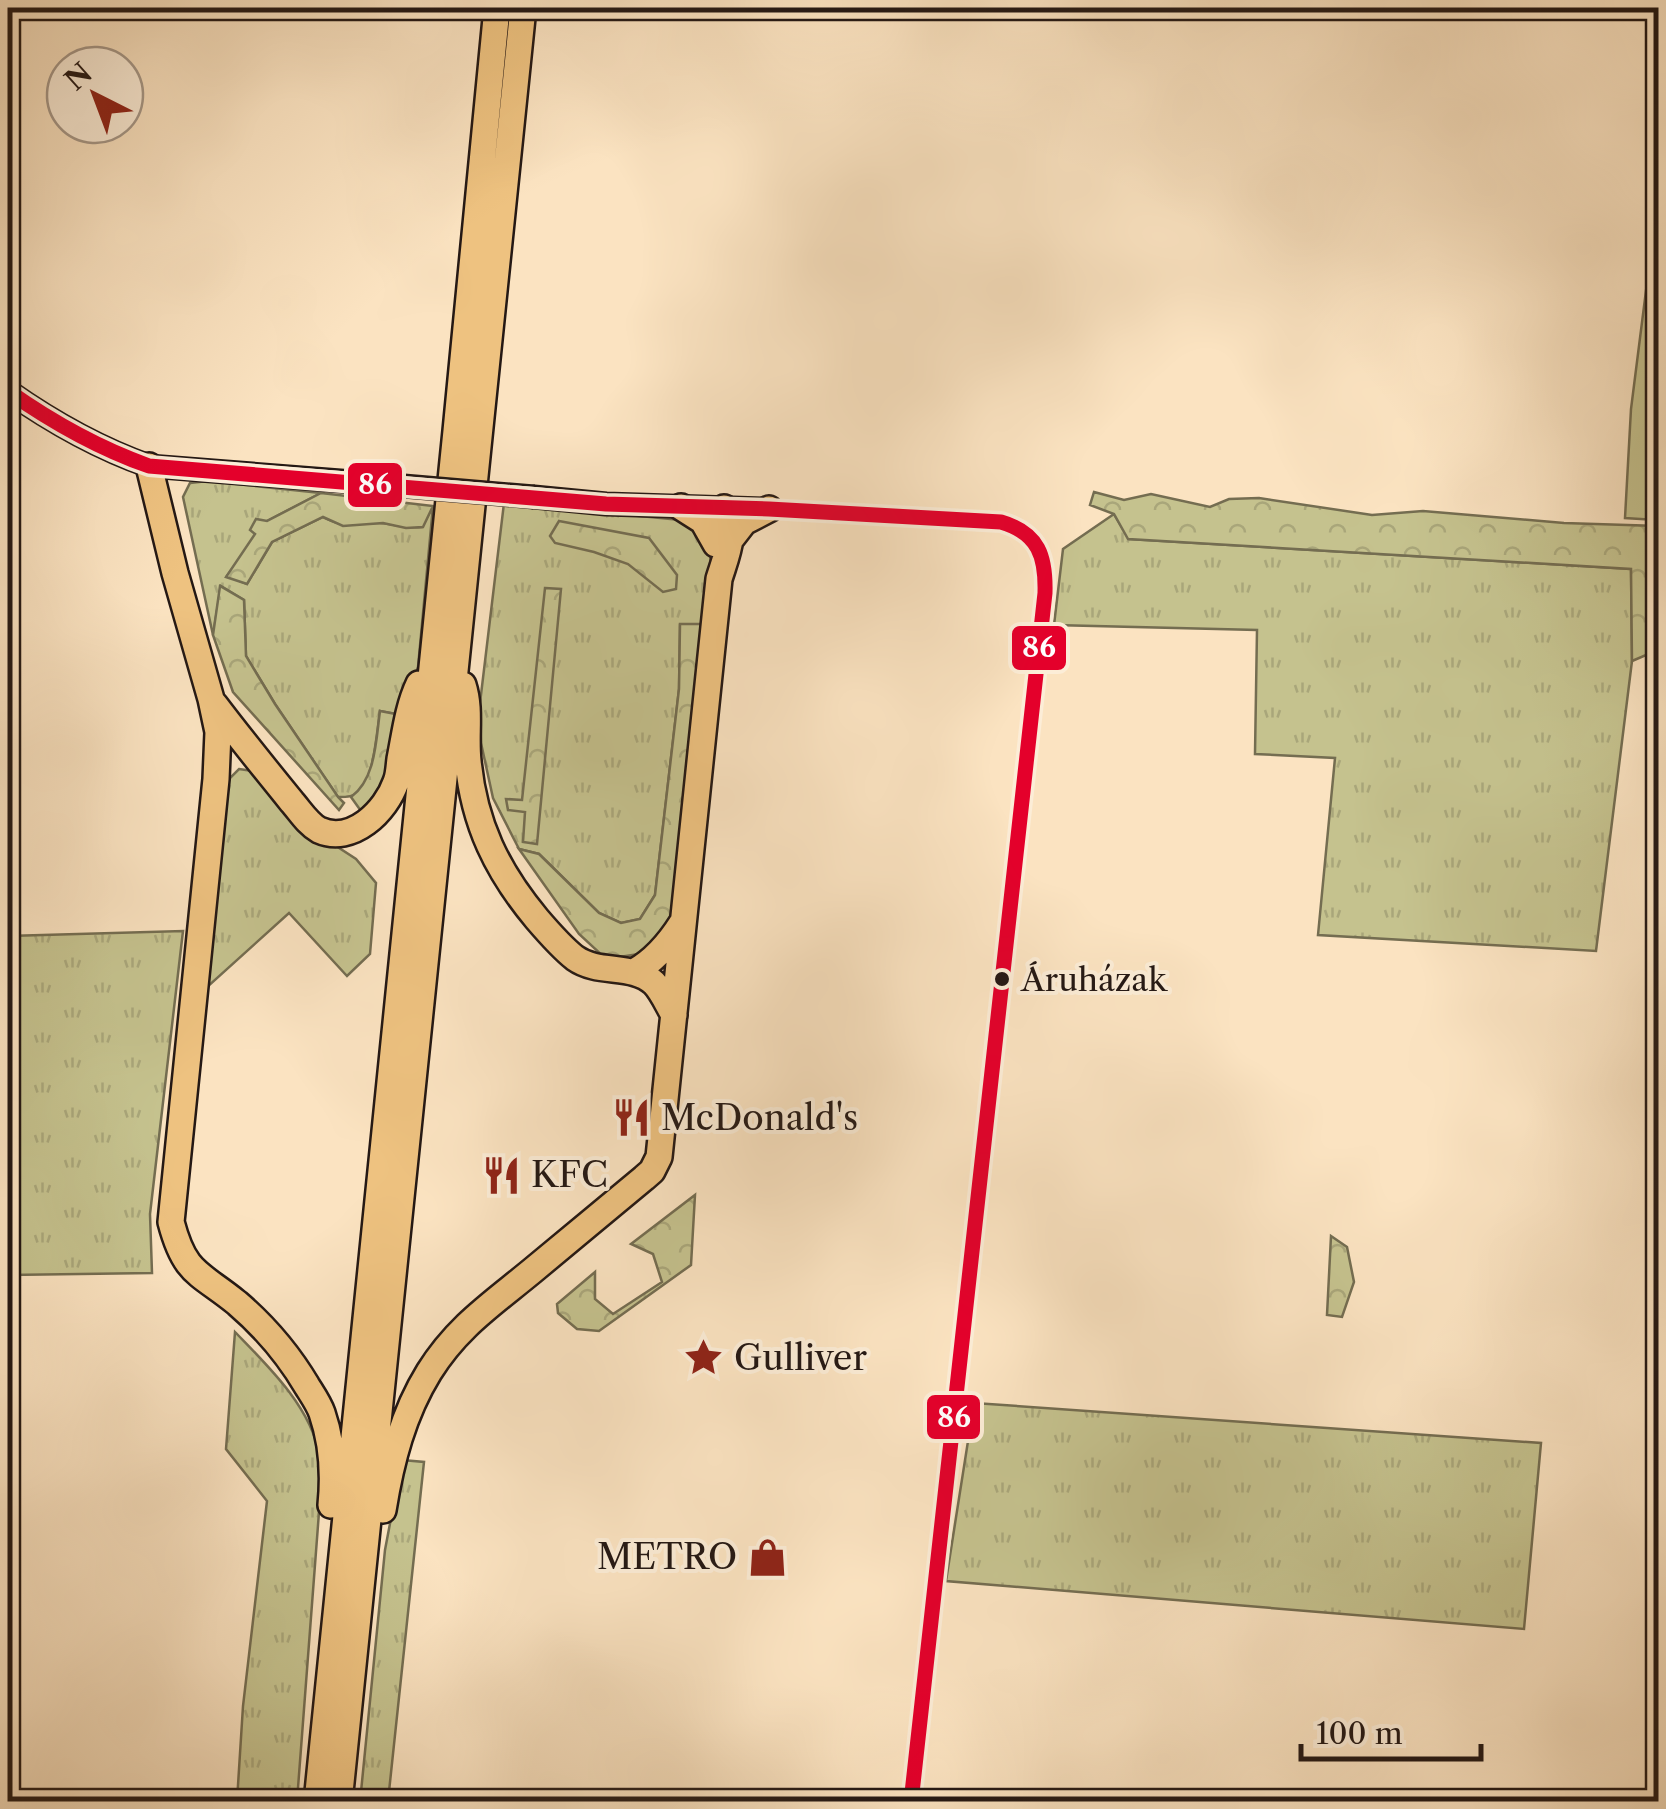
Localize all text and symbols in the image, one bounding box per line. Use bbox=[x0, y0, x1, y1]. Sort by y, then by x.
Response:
north arrow bbox=[45, 45, 145, 145]
text: N bbox=[58, 56, 99, 97]
line badge: 86 bbox=[346, 461, 404, 509]
text: 86 bbox=[358, 467, 392, 501]
line badge: 86 bbox=[1010, 624, 1068, 672]
text: 86 bbox=[1022, 630, 1056, 664]
place label: Áruházak bbox=[1020, 960, 1168, 999]
marker: Áruházak bbox=[992, 969, 1012, 989]
place label: McDonald's bbox=[661, 1096, 858, 1139]
restaurant icon: McDonald's bbox=[610, 1097, 652, 1139]
place label: KFC bbox=[531, 1153, 608, 1196]
restaurant icon: KFC bbox=[480, 1154, 522, 1196]
place label: Gulliver bbox=[734, 1336, 867, 1379]
place icon: Gulliver bbox=[683, 1337, 725, 1379]
line badge: 86 bbox=[925, 1393, 982, 1441]
text: 86 bbox=[937, 1400, 971, 1434]
place label: METRO bbox=[597, 1535, 737, 1578]
shop icon: METRO bbox=[746, 1536, 788, 1578]
scale bar bbox=[1301, 1699, 1481, 1761]
text: 100 m bbox=[1316, 1715, 1403, 1752]

